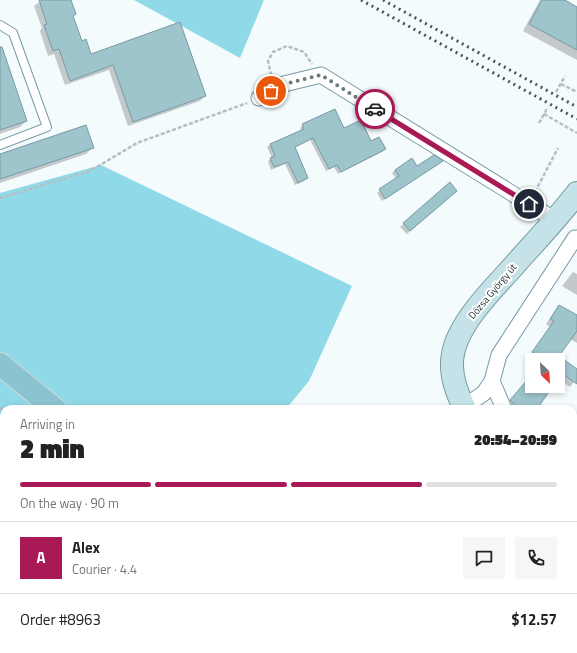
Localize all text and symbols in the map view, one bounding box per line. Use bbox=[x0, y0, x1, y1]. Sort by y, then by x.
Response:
pin bbox=[254, 74, 288, 108]
icon: bag bbox=[260, 80, 282, 102]
courier bbox=[355, 89, 395, 129]
icon: car bbox=[364, 98, 386, 120]
pin bbox=[512, 187, 546, 221]
icon: home bbox=[518, 193, 540, 215]
street label: Dózsa György út bbox=[465, 260, 520, 322]
north arrow bbox=[525, 353, 565, 393]
map controls bbox=[525, 353, 565, 393]
text: Arriving in bbox=[20, 414, 75, 434]
text: 20:54–20:59 bbox=[474, 428, 557, 451]
text: 2 min bbox=[20, 429, 85, 468]
text: On the way · 90 m bbox=[20, 493, 119, 513]
text: Alex bbox=[72, 536, 100, 559]
button: chat bbox=[463, 537, 505, 579]
button: phone bbox=[515, 537, 557, 579]
text: A bbox=[36, 546, 46, 569]
text: Courier · 4.4 bbox=[72, 559, 137, 579]
text: Order #8963 bbox=[20, 608, 101, 631]
text: $12.57 bbox=[511, 608, 557, 631]

